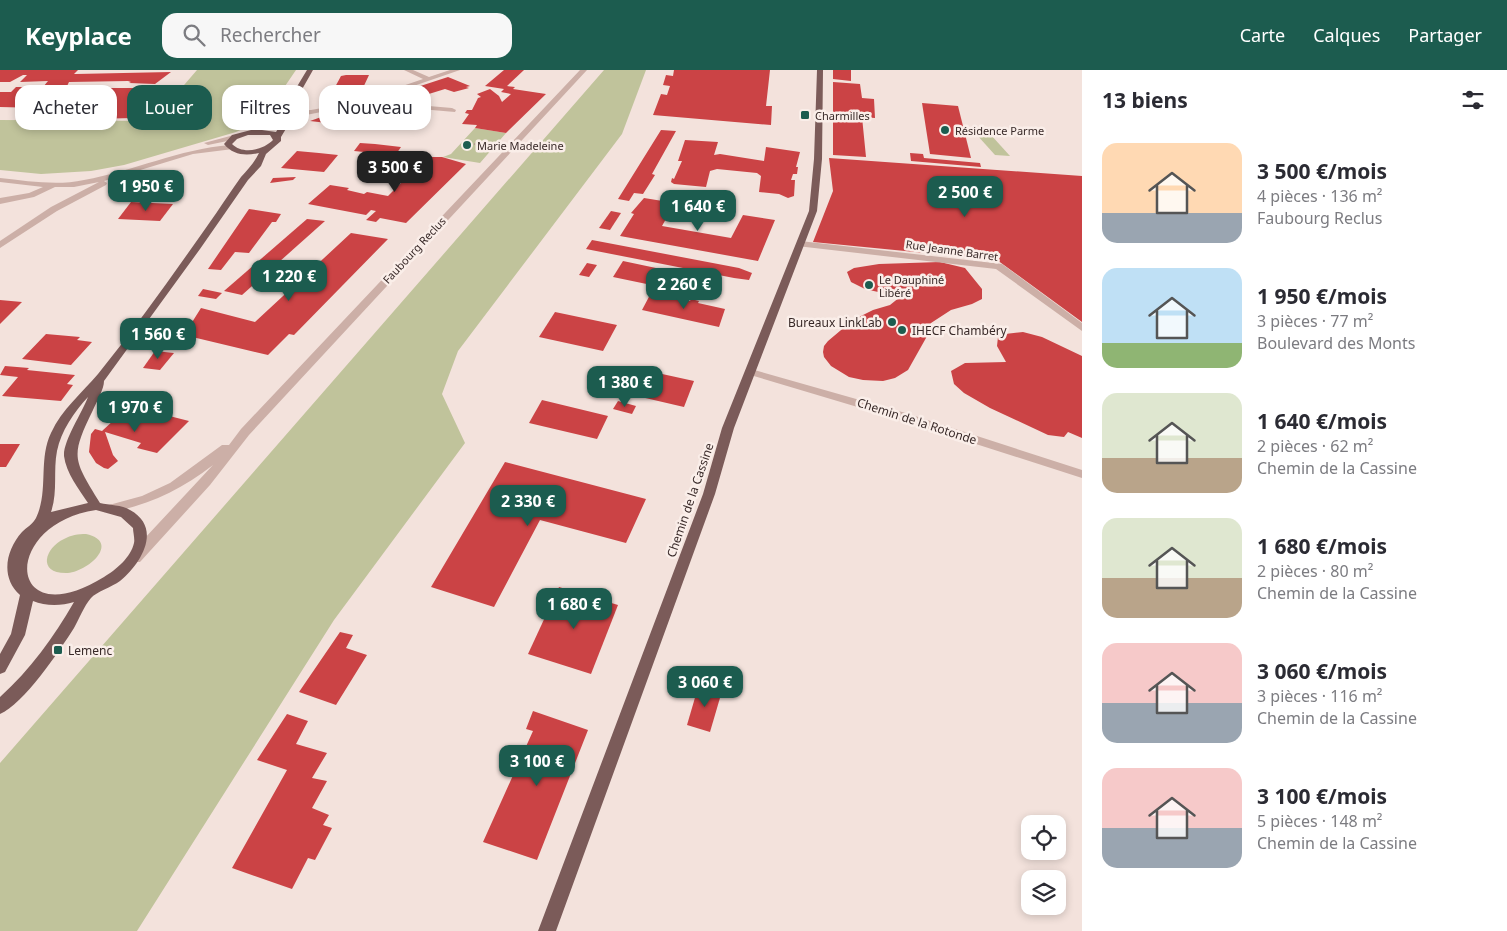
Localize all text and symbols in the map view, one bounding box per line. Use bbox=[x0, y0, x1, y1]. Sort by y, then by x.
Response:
search box bbox=[162, 13, 512, 58]
text: Keyplace bbox=[25, 19, 132, 52]
icon: search bbox=[180, 21, 208, 49]
text: Rechercher bbox=[220, 22, 321, 48]
text: Carte bbox=[1240, 23, 1285, 47]
text: Calques bbox=[1313, 23, 1380, 47]
text: Partager bbox=[1408, 23, 1482, 47]
chip: Acheter bbox=[15, 85, 117, 130]
chip: Louer bbox=[127, 85, 212, 130]
chip: Filtres bbox=[222, 85, 309, 130]
chip: Nouveau bbox=[319, 85, 431, 130]
text: 13 biens bbox=[1102, 86, 1188, 114]
icon: filters bbox=[1459, 86, 1487, 114]
place label: Charmilles bbox=[815, 108, 870, 123]
marker: Charmilles bbox=[799, 109, 811, 121]
place label: Résidence Parme bbox=[955, 123, 1044, 138]
marker: Résidence Parme bbox=[939, 124, 951, 136]
place label: Marie Madeleine bbox=[477, 138, 564, 153]
marker: Marie Madeleine bbox=[461, 139, 473, 151]
pin: 3 500 € bbox=[349, 150, 441, 193]
text: 3 500 € bbox=[368, 156, 422, 178]
text: 3 500 €/mois bbox=[1257, 157, 1387, 185]
icon: home bbox=[1142, 163, 1202, 223]
pin: 1 950 € bbox=[100, 170, 192, 212]
text: 1 950 € bbox=[119, 175, 173, 197]
pin: 2 500 € bbox=[919, 176, 1011, 218]
text: 2 500 € bbox=[938, 181, 992, 203]
text: 4 pièces · 136 m² bbox=[1257, 185, 1382, 207]
pin: 1 640 € bbox=[652, 190, 744, 232]
text: 1 640 € bbox=[671, 195, 725, 217]
text: Faubourg Reclus bbox=[1257, 207, 1382, 229]
street label: Faubourg Reclus bbox=[379, 213, 449, 287]
street label: Rue Jeanne Barret bbox=[905, 236, 999, 264]
pin: 1 220 € bbox=[243, 260, 335, 302]
text: 1 220 € bbox=[262, 265, 316, 287]
pin: 2 260 € bbox=[638, 268, 730, 310]
place label: Le Dauphiné Libéré bbox=[879, 272, 944, 300]
text: 2 260 € bbox=[657, 273, 711, 295]
marker: Le Dauphiné Libéré bbox=[863, 279, 875, 291]
text: 1 950 €/mois bbox=[1257, 282, 1387, 310]
icon: home bbox=[1142, 288, 1202, 348]
text: 3 pièces · 77 m² bbox=[1257, 310, 1373, 332]
place label: Bureaux LinkLab bbox=[788, 314, 882, 331]
marker: Bureaux LinkLab bbox=[886, 316, 898, 328]
pin: 1 560 € bbox=[112, 318, 204, 360]
place label: IHECF Chambéry bbox=[912, 322, 1008, 339]
text: 1 560 € bbox=[131, 323, 185, 345]
marker: IHECF Chambéry bbox=[896, 324, 908, 336]
text: Boulevard des Monts bbox=[1257, 332, 1415, 354]
pin: 1 380 € bbox=[579, 366, 671, 408]
text: 1 380 € bbox=[598, 371, 652, 393]
pin: 1 970 € bbox=[89, 390, 181, 433]
street label: Chemin de la Rotonde bbox=[855, 394, 979, 448]
text: 1 970 € bbox=[108, 396, 162, 418]
text: 1 640 €/mois bbox=[1257, 407, 1387, 435]
icon: home bbox=[1142, 413, 1202, 473]
text: 2 pièces · 62 m² bbox=[1257, 435, 1373, 457]
street label: Chemin de la Cassine bbox=[662, 440, 718, 559]
text: Chemin de la Cassine bbox=[1257, 457, 1417, 479]
pin: 2 330 € bbox=[482, 484, 574, 527]
text: 2 330 € bbox=[501, 490, 555, 512]
text: 1 680 €/mois bbox=[1257, 532, 1387, 560]
icon: home bbox=[1142, 538, 1202, 598]
text: 2 pièces · 80 m² bbox=[1257, 560, 1373, 582]
text: Chemin de la Cassine bbox=[1257, 582, 1417, 604]
pin: 1 680 € bbox=[528, 588, 620, 630]
text: 1 680 € bbox=[547, 593, 601, 615]
place label: Lemenc bbox=[68, 642, 112, 659]
marker: Lemenc bbox=[52, 644, 64, 656]
text: 3 060 €/mois bbox=[1257, 657, 1387, 685]
icon: home bbox=[1142, 663, 1202, 723]
pin: 3 060 € bbox=[659, 666, 751, 708]
text: 3 060 € bbox=[678, 671, 732, 693]
text: 3 pièces · 116 m² bbox=[1257, 685, 1382, 707]
text: Chemin de la Cassine bbox=[1257, 707, 1417, 729]
pin: 3 100 € bbox=[491, 744, 583, 787]
text: 3 100 € bbox=[510, 750, 564, 772]
text: 3 100 €/mois bbox=[1257, 782, 1387, 810]
icon: home bbox=[1142, 788, 1202, 848]
text: 5 pièces · 148 m² bbox=[1257, 810, 1382, 832]
map controls bbox=[1021, 815, 1066, 915]
button: locate bbox=[1021, 815, 1066, 860]
text: Chemin de la Cassine bbox=[1257, 832, 1417, 854]
button: layers bbox=[1021, 870, 1066, 915]

